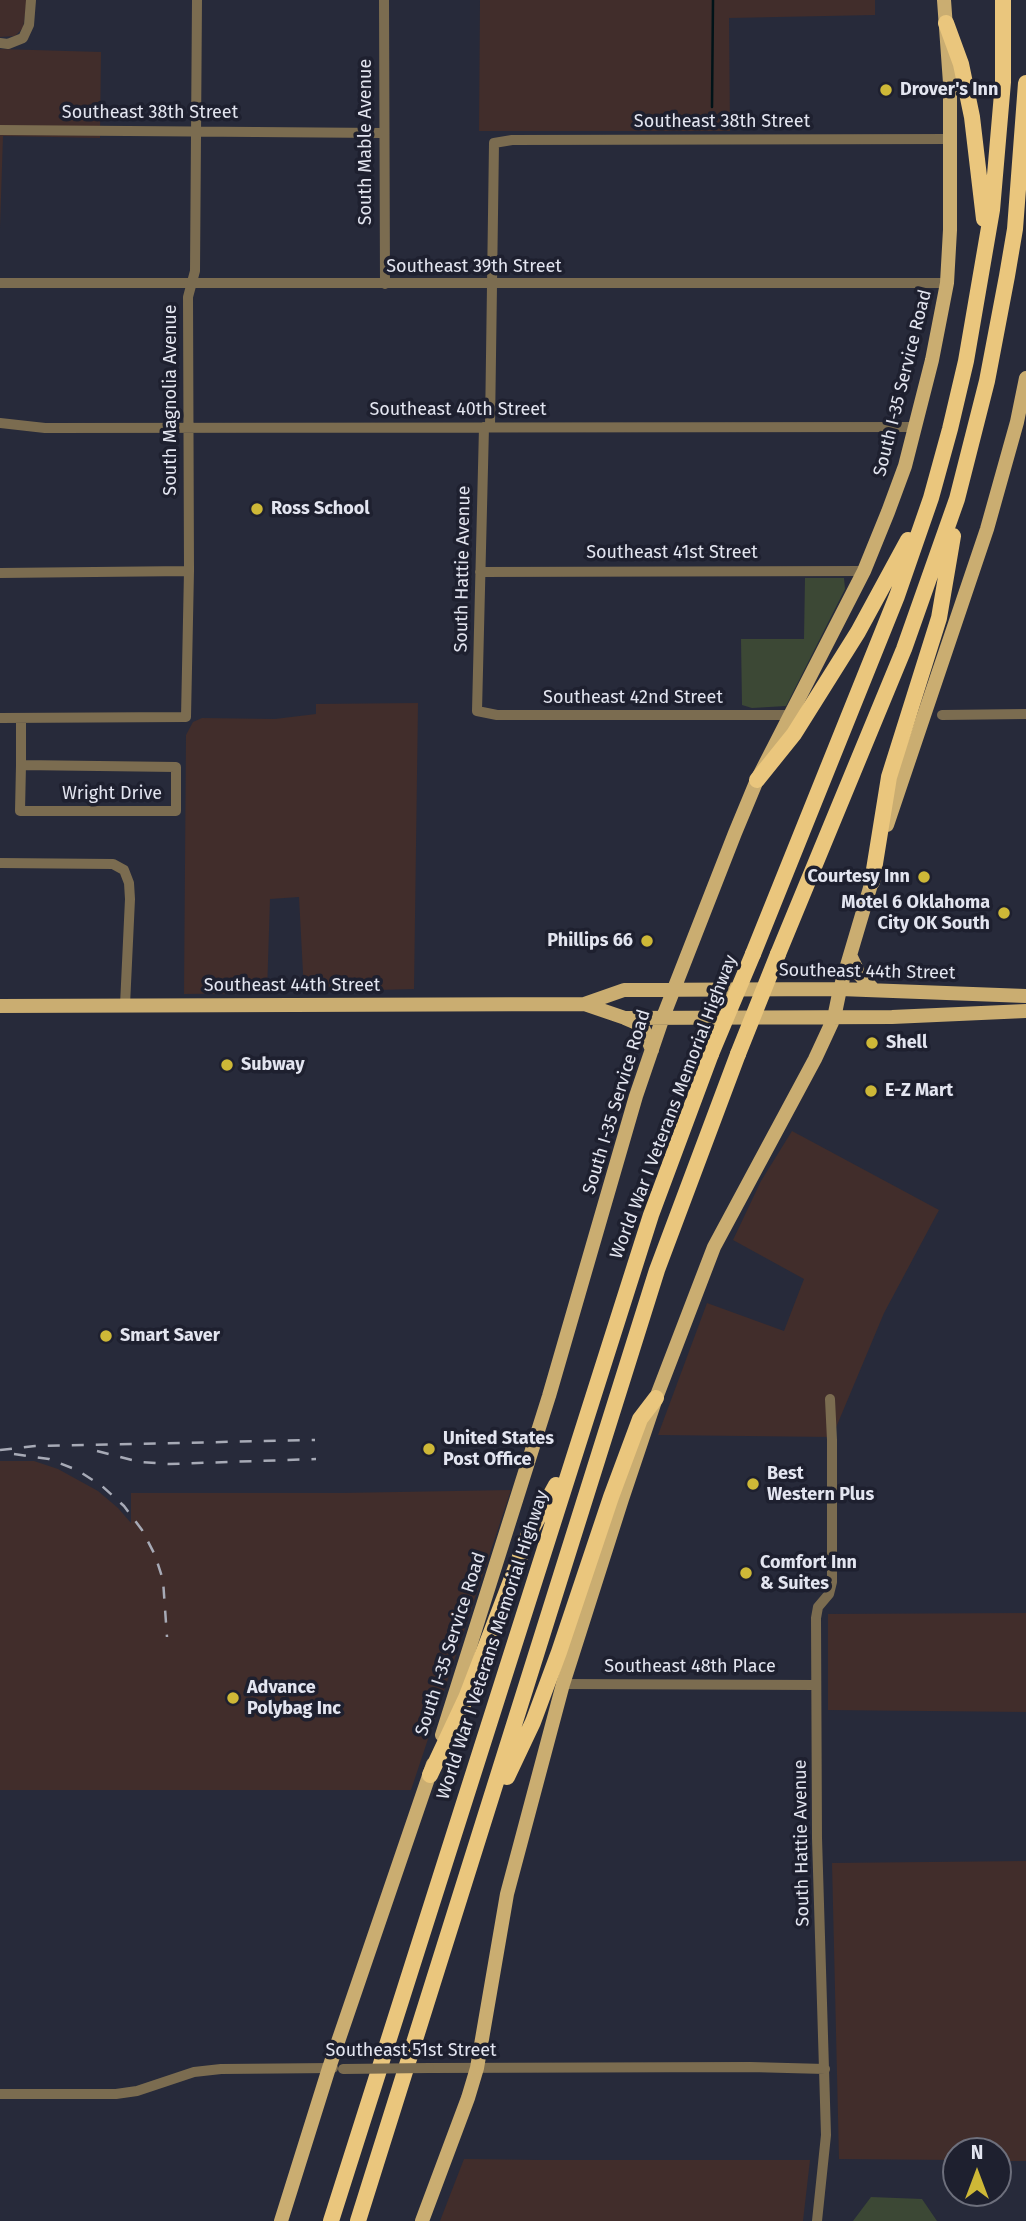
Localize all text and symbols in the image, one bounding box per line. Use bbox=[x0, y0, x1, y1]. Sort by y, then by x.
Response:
street label: South Mable Avenue bbox=[355, 59, 377, 225]
place label: Drover's Inn bbox=[900, 79, 998, 101]
marker: Drover's Inn bbox=[878, 82, 894, 98]
street label: Southeast 38th Street bbox=[62, 102, 238, 124]
street label: Southeast 38th Street bbox=[634, 111, 810, 133]
street label: Southeast 39th Street bbox=[386, 256, 562, 278]
street label: South I-35 Service Road bbox=[869, 287, 937, 479]
street label: South Magnolia Avenue bbox=[160, 304, 182, 496]
street label: Southeast 40th Street bbox=[369, 399, 547, 421]
street label: South Hattie Avenue bbox=[451, 485, 475, 653]
place label: Ross School bbox=[271, 498, 370, 520]
marker: Ross School bbox=[249, 501, 265, 517]
street label: Southeast 41st Street bbox=[586, 542, 758, 564]
street label: Southeast 42nd Street bbox=[543, 687, 723, 709]
street label: Wright Drive bbox=[62, 783, 162, 805]
place label: Courtesy Inn bbox=[807, 866, 910, 888]
marker: Courtesy Inn bbox=[916, 869, 932, 885]
place label: Motel 6 Oklahoma City OK South bbox=[841, 892, 990, 934]
marker: Motel 6 Oklahoma City OK South bbox=[996, 905, 1012, 921]
place label: Phillips 66 bbox=[547, 930, 633, 952]
marker: Phillips 66 bbox=[639, 933, 655, 949]
street label: World War I Veterans Memorial Highway bbox=[606, 952, 742, 1262]
street label: Southeast 44th Street bbox=[779, 960, 955, 984]
street label: Southeast 44th Street bbox=[204, 975, 380, 997]
street label: South I-35 Service Road bbox=[579, 1007, 655, 1197]
place label: Shell bbox=[886, 1032, 927, 1054]
marker: Shell bbox=[864, 1035, 880, 1051]
place label: Subway bbox=[241, 1054, 304, 1076]
marker: Subway bbox=[219, 1057, 235, 1073]
place label: E-Z Mart bbox=[885, 1080, 953, 1102]
marker: E-Z Mart bbox=[863, 1083, 879, 1099]
place label: Smart Saver bbox=[120, 1325, 220, 1347]
marker: Smart Saver bbox=[98, 1328, 114, 1344]
place label: United States Post Office bbox=[443, 1428, 554, 1470]
marker: United States Post Office bbox=[421, 1441, 437, 1457]
place label: Best Western Plus bbox=[767, 1463, 874, 1506]
marker: Best Western Plus bbox=[745, 1476, 761, 1492]
street label: World War I Veterans Memorial Highway bbox=[433, 1488, 553, 1802]
street label: South I-35 Service Road bbox=[411, 1550, 491, 1738]
place label: Comfort Inn & Suites bbox=[760, 1552, 857, 1594]
marker: Comfort Inn & Suites bbox=[738, 1565, 754, 1581]
street label: Southeast 48th Place bbox=[604, 1656, 776, 1678]
place label: Advance Polybag Inc bbox=[247, 1677, 341, 1720]
marker: Advance Polybag Inc bbox=[225, 1690, 241, 1706]
street label: South Hattie Avenue bbox=[790, 1759, 814, 1927]
street label: Southeast 51st Street bbox=[325, 2040, 497, 2062]
north arrow bbox=[942, 2137, 1012, 2207]
text: N bbox=[971, 2141, 983, 2164]

